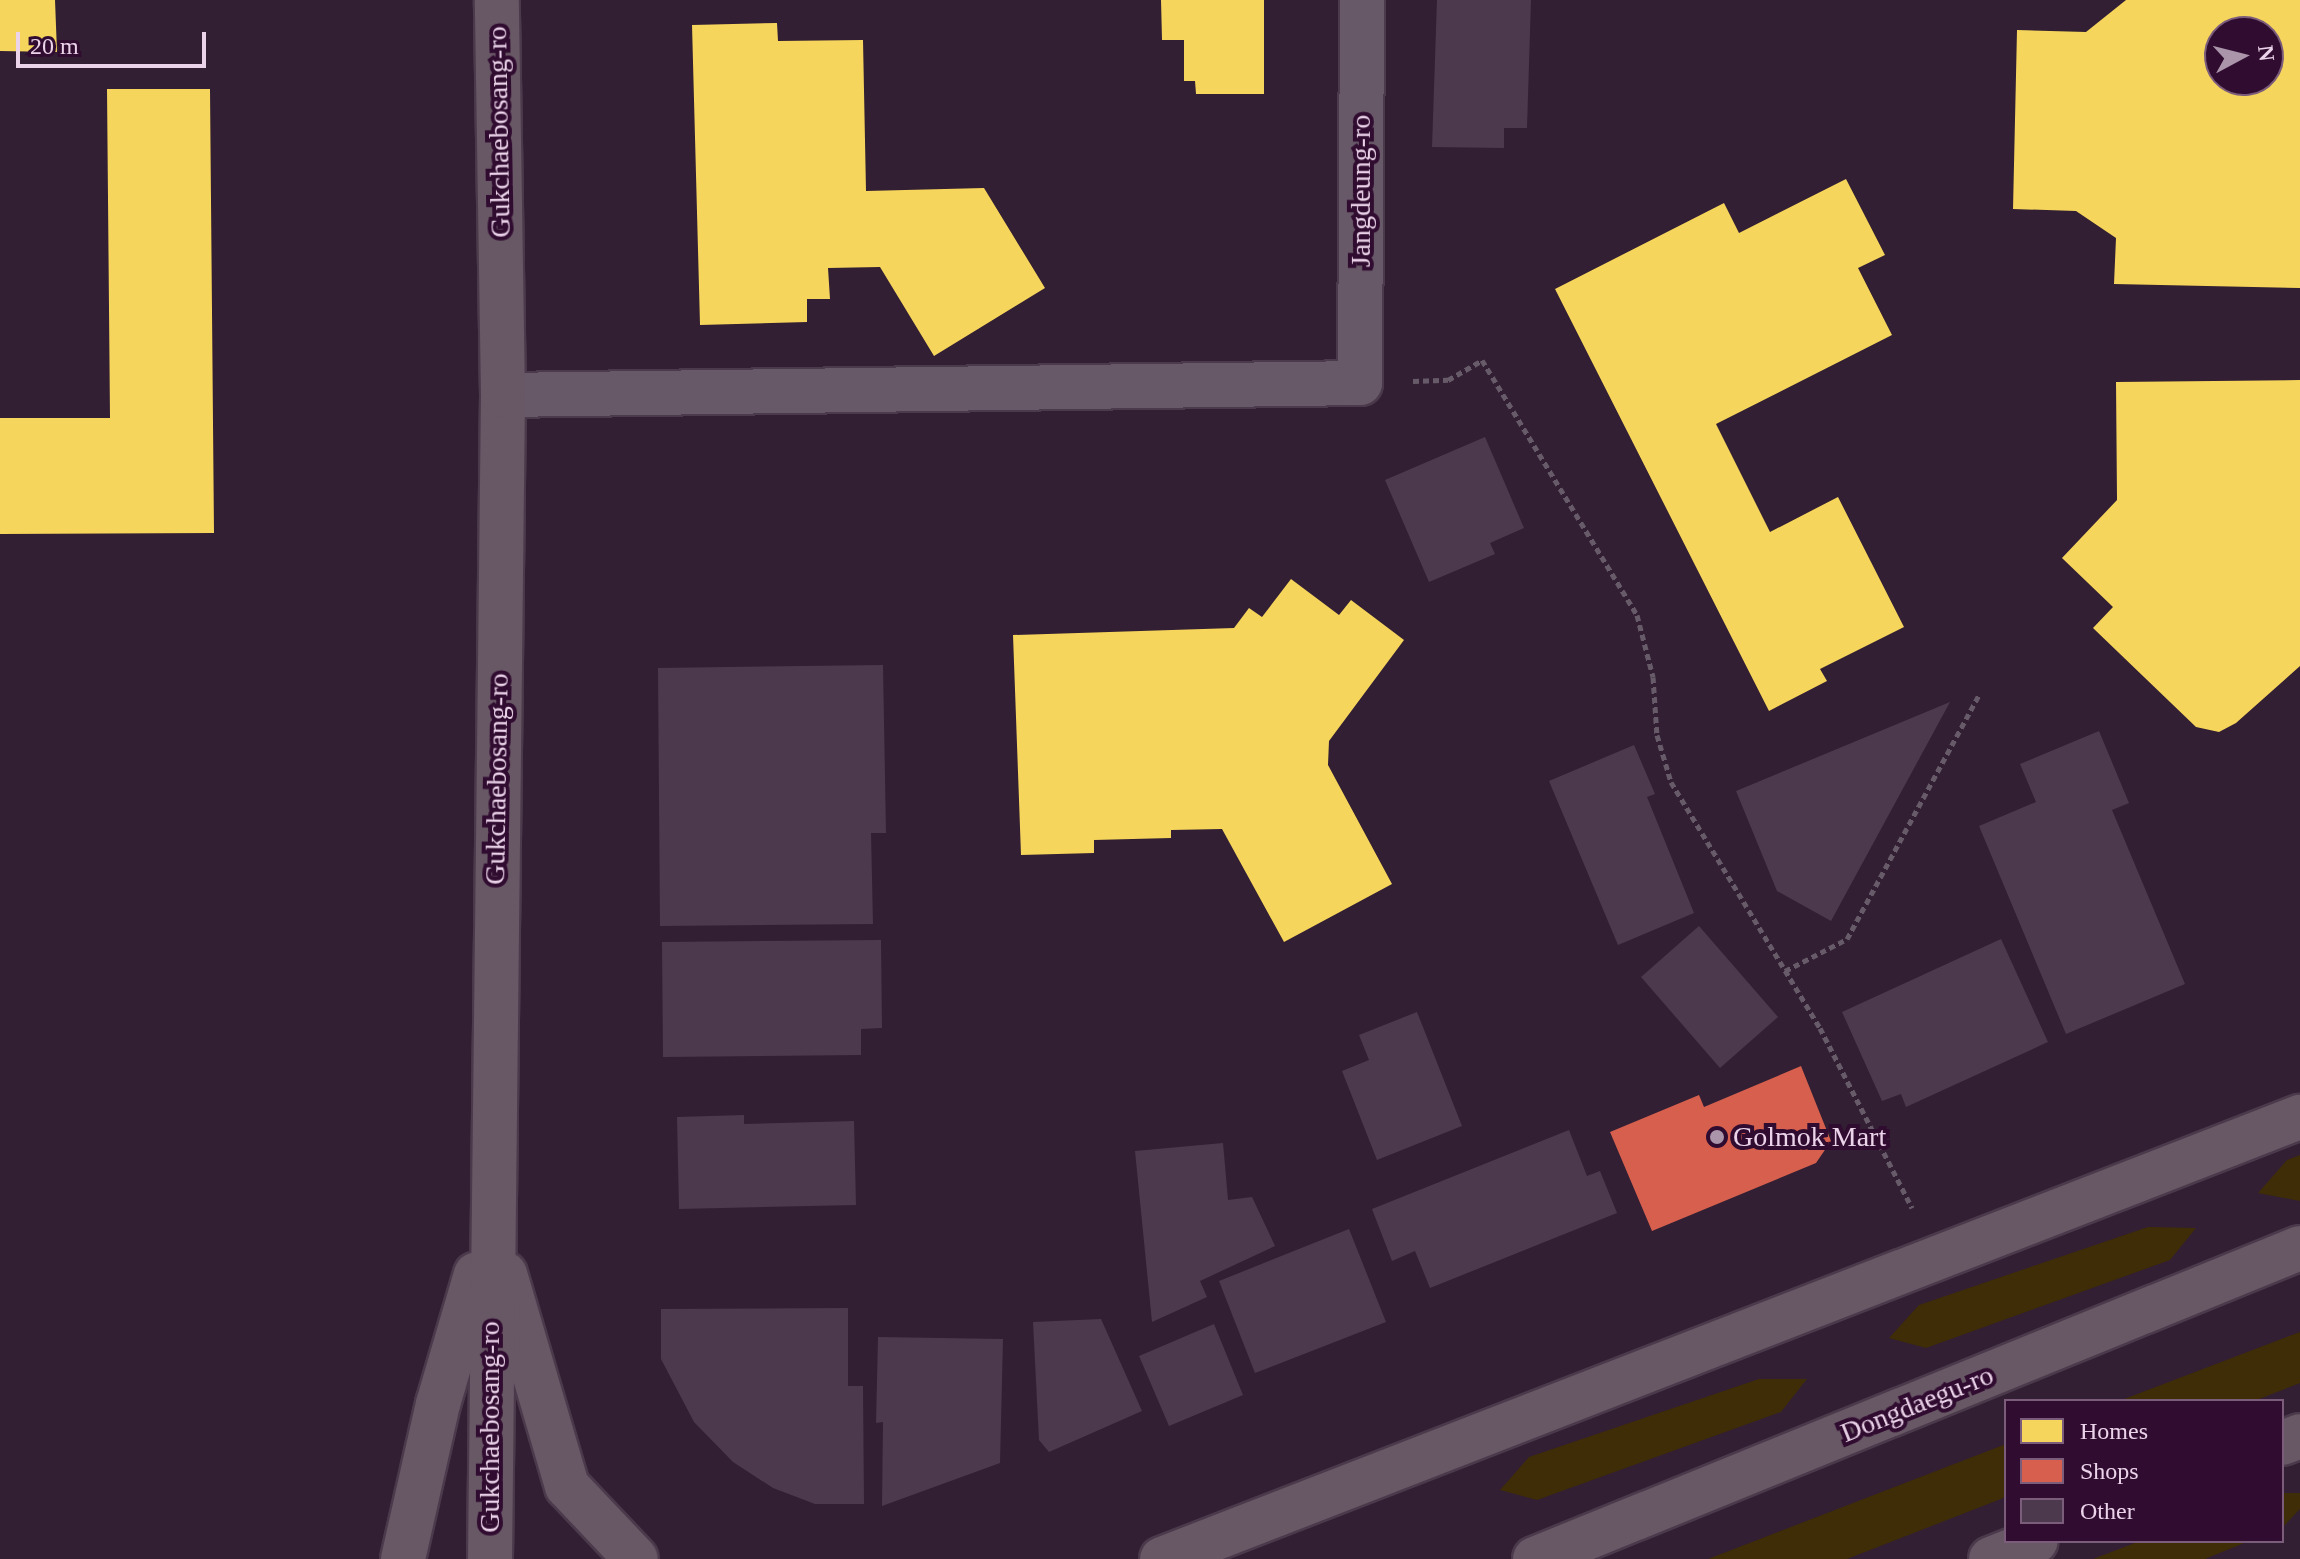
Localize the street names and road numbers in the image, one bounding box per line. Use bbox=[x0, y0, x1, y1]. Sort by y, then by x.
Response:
street label: Gukchaebosang-ro bbox=[480, 26, 518, 238]
street label: Jangdeung-ro bbox=[1344, 115, 1378, 267]
street label: Gukchaebosang-ro bbox=[478, 673, 516, 885]
street label: Gukchaebosang-ro bbox=[473, 1321, 507, 1533]
street label: Dongdaegu-ro bbox=[1836, 1358, 1998, 1450]

